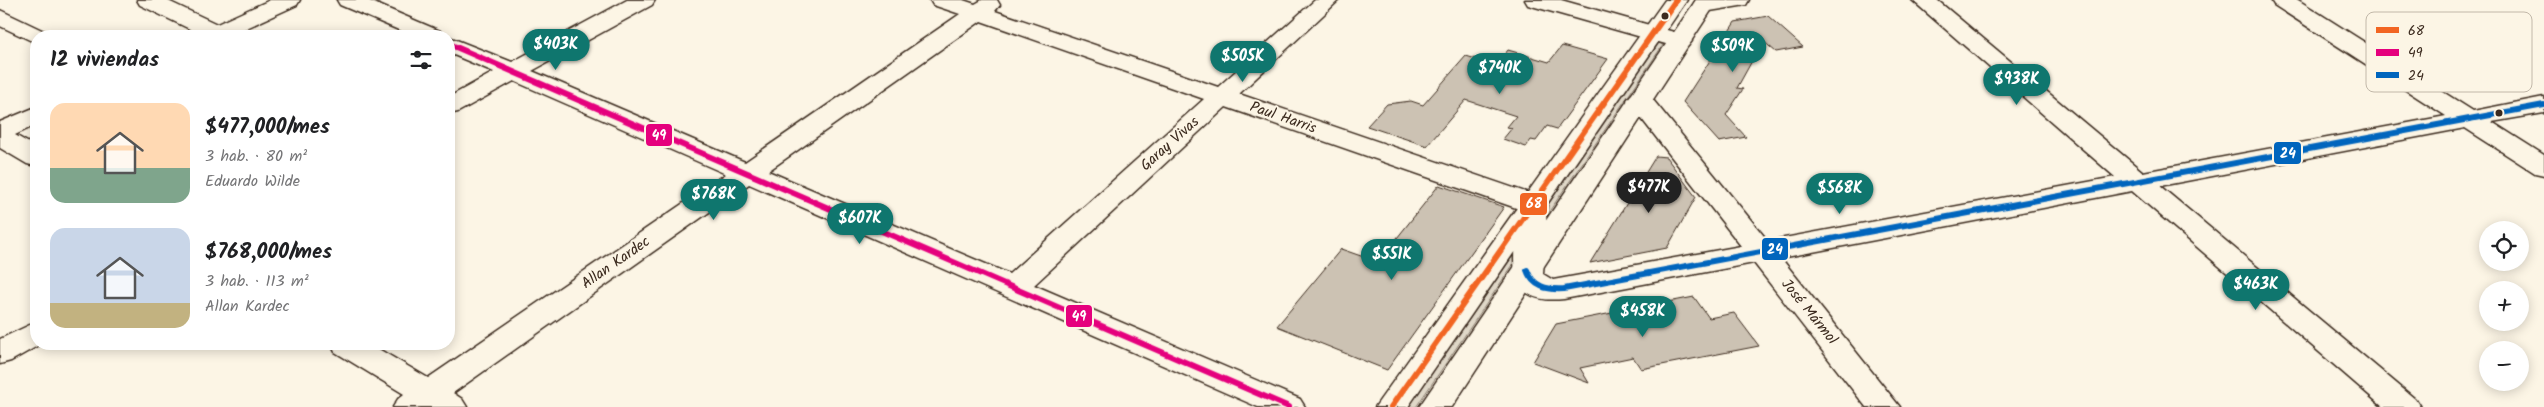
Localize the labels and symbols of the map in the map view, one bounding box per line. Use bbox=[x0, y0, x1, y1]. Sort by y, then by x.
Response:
unlabelled marker bbox=[1660, 11, 1670, 21]
legend bbox=[2366, 12, 2532, 92]
text: 68 bbox=[2408, 20, 2425, 42]
pin: $403K bbox=[521, 28, 591, 71]
pin: $509K bbox=[1698, 30, 1768, 73]
pin: $505K bbox=[1208, 41, 1278, 83]
text: 49 bbox=[2408, 42, 2423, 64]
pin: $740K bbox=[1465, 52, 1535, 95]
pin: $938K bbox=[1982, 64, 2052, 106]
text: 24 bbox=[2408, 65, 2424, 87]
street label: Paul Harris bbox=[1246, 95, 1320, 141]
unlabelled marker bbox=[2494, 108, 2504, 118]
street label: Garay Vivas bbox=[1135, 110, 1205, 177]
line badge: 49 bbox=[645, 123, 673, 147]
text: 49 bbox=[652, 125, 666, 147]
line badge: 24 bbox=[2273, 141, 2302, 165]
text: 24 bbox=[2280, 143, 2296, 165]
pin: $477K bbox=[1614, 172, 1684, 214]
pin: $568K bbox=[1805, 172, 1875, 215]
pin: $768K bbox=[679, 178, 749, 221]
line badge: 68 bbox=[1519, 192, 1548, 216]
text: 68 bbox=[1526, 193, 1543, 215]
pin: $607K bbox=[825, 202, 895, 245]
street label: Allan Kardec bbox=[577, 230, 656, 296]
line badge: 24 bbox=[1761, 237, 1789, 261]
pin: $551K bbox=[1357, 238, 1427, 281]
text: 24 bbox=[1767, 239, 1783, 261]
pin: $463K bbox=[2221, 268, 2291, 311]
street label: José Mármol bbox=[1775, 274, 1843, 351]
pin: $458K bbox=[1608, 296, 1678, 338]
line badge: 49 bbox=[1065, 304, 1093, 328]
text: 49 bbox=[1072, 306, 1086, 328]

